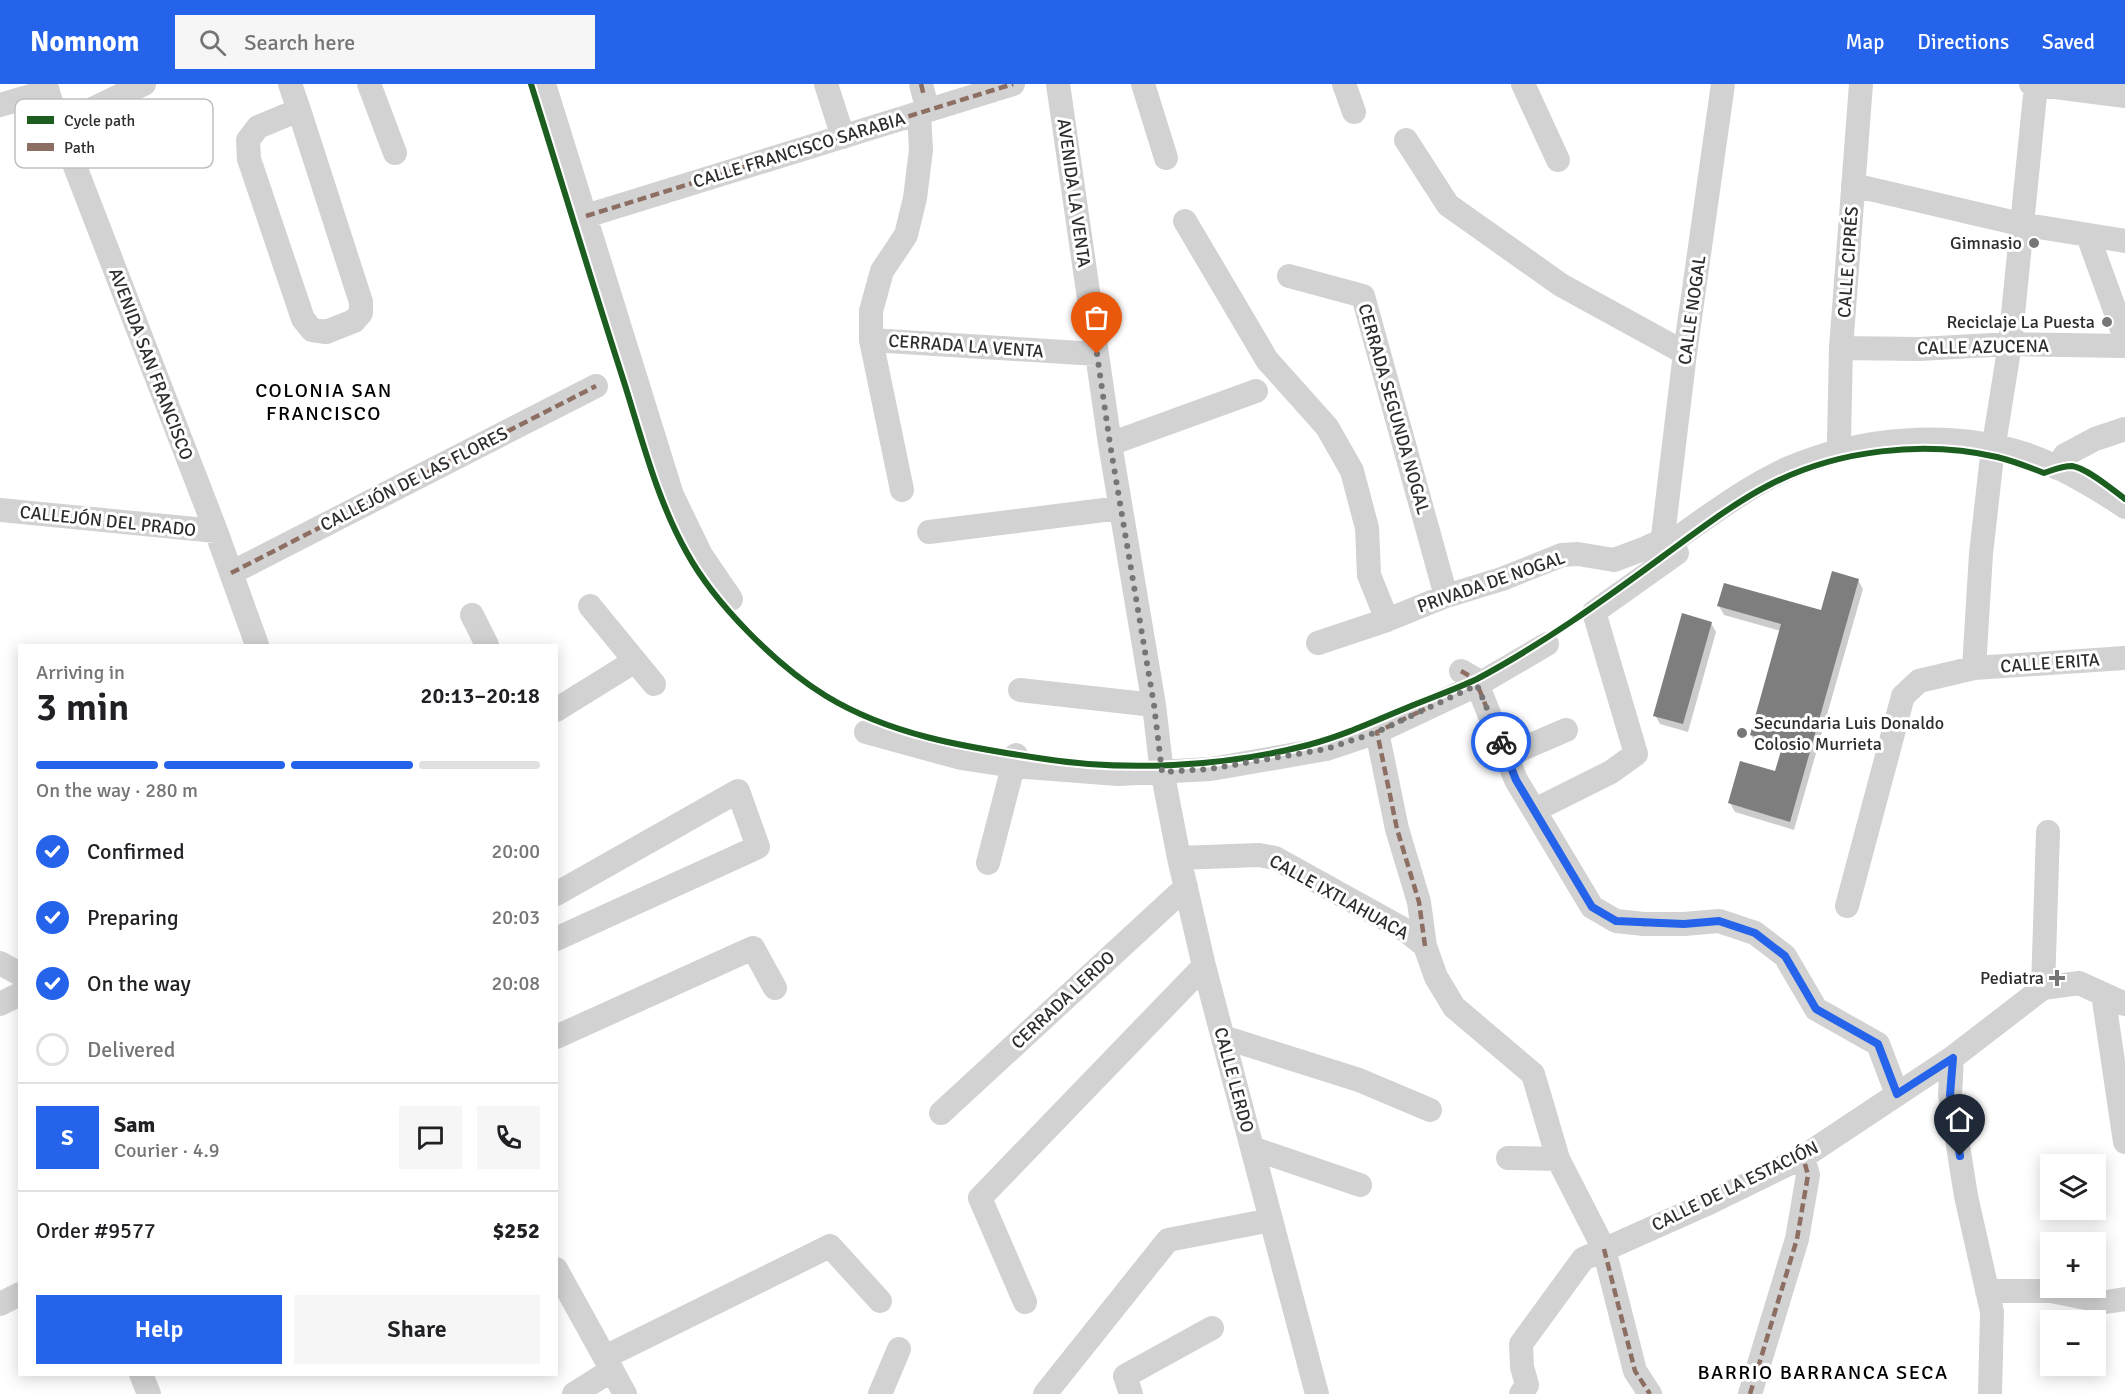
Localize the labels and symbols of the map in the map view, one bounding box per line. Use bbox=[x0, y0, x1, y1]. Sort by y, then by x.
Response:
legend bbox=[15, 99, 213, 168]
street label: CALLE FRANCISCO SARABIA bbox=[690, 107, 908, 193]
text: Cycle path bbox=[64, 111, 135, 131]
street label: AVENIDA LA VENTA bbox=[1053, 117, 1095, 269]
text: Path bbox=[64, 138, 95, 158]
street label: CALLE CIPRÉS bbox=[1833, 205, 1863, 319]
place label: Gimnasio bbox=[1950, 232, 2022, 254]
marker: Gimnasio bbox=[2027, 236, 2041, 250]
street label: CALLE NOGAL bbox=[1673, 254, 1711, 366]
street label: AVENIDA SAN FRANCISCO bbox=[104, 265, 198, 463]
pin bbox=[1071, 292, 1122, 354]
street label: CERRADA SEGUNDA NOGAL bbox=[1353, 301, 1435, 517]
place label: Reciclaje La Puesta bbox=[1947, 311, 2095, 333]
marker: Reciclaje La Puesta bbox=[2100, 315, 2114, 329]
street label: CERRADA LA VENTA bbox=[888, 330, 1044, 362]
street label: CALLE AZUCENA bbox=[1917, 335, 2049, 359]
district label: COLONIA SAN FRANCISCO bbox=[255, 378, 393, 426]
street label: CALLEJÓN DE LAS FLORES bbox=[317, 422, 511, 536]
street label: CALLEJÓN DEL PRADO bbox=[19, 501, 197, 541]
street label: PRIVADA DE NOGAL bbox=[1414, 546, 1568, 618]
street label: CALLE ERITA bbox=[2000, 649, 2100, 677]
courier bbox=[1471, 712, 1531, 772]
place label: Secundaria Luis Donaldo Colosio Murrieta bbox=[1754, 712, 1944, 755]
marker: Secundaria Luis Donaldo Colosio Murrieta bbox=[1735, 726, 1749, 740]
street label: CALLE IXTLAHUACA bbox=[1266, 850, 1412, 944]
street label: CERRADA LERDO bbox=[1007, 946, 1119, 1054]
place label: Pediatra bbox=[1980, 967, 2044, 989]
marker: Pediatra bbox=[2048, 969, 2066, 987]
street label: CALLE LERDO bbox=[1209, 1025, 1259, 1135]
pin bbox=[1934, 1094, 1985, 1156]
street label: CALLE DE LA ESTACIÓN bbox=[1648, 1136, 1822, 1236]
district label: BARRIO BARRANCA SECA bbox=[1697, 1360, 1949, 1385]

